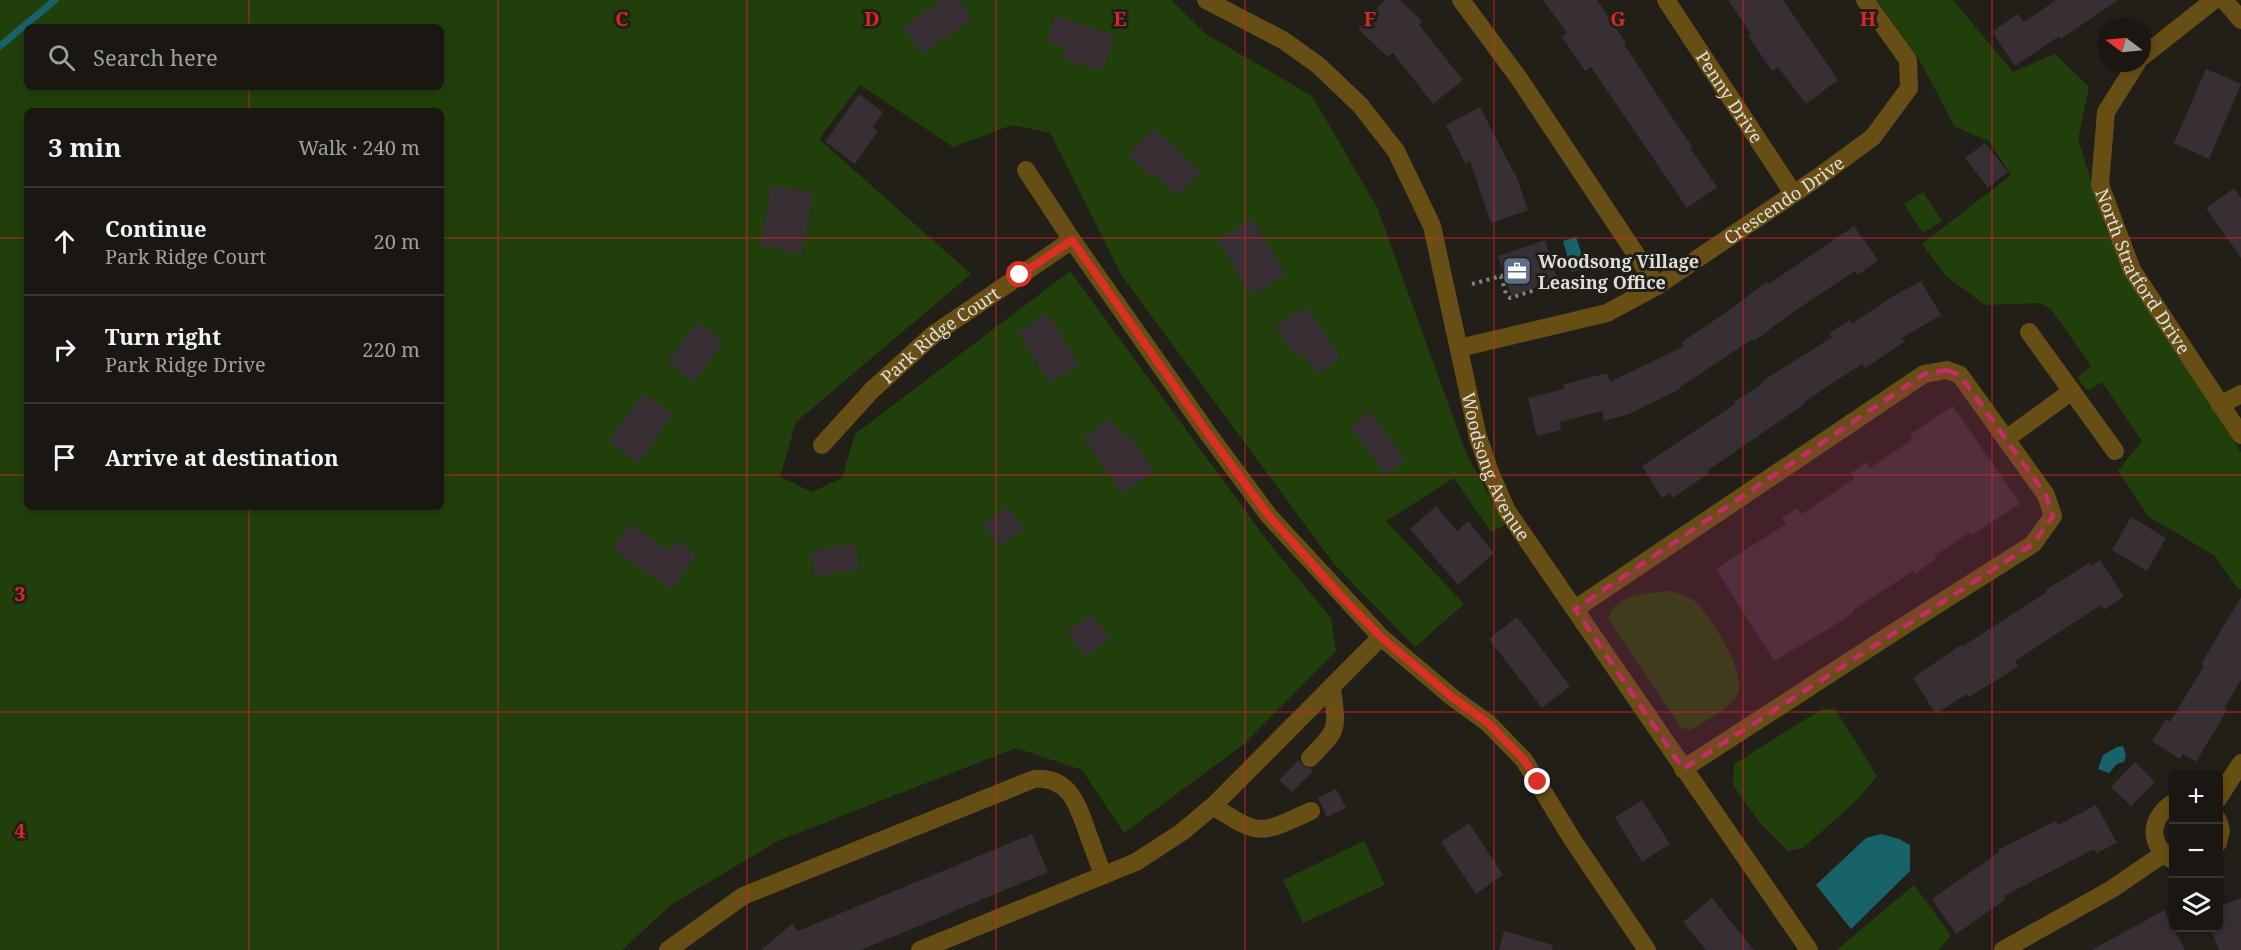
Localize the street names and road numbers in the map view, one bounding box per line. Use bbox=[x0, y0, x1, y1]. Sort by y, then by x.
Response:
street label: Penny Drive bbox=[1691, 46, 1769, 148]
street label: Crescendo Drive bbox=[1719, 150, 1849, 250]
street label: North Stratford Drive bbox=[2090, 185, 2196, 359]
street label: Park Ridge Court bbox=[875, 281, 1004, 389]
street label: Woodsong Avenue bbox=[1457, 390, 1536, 545]

